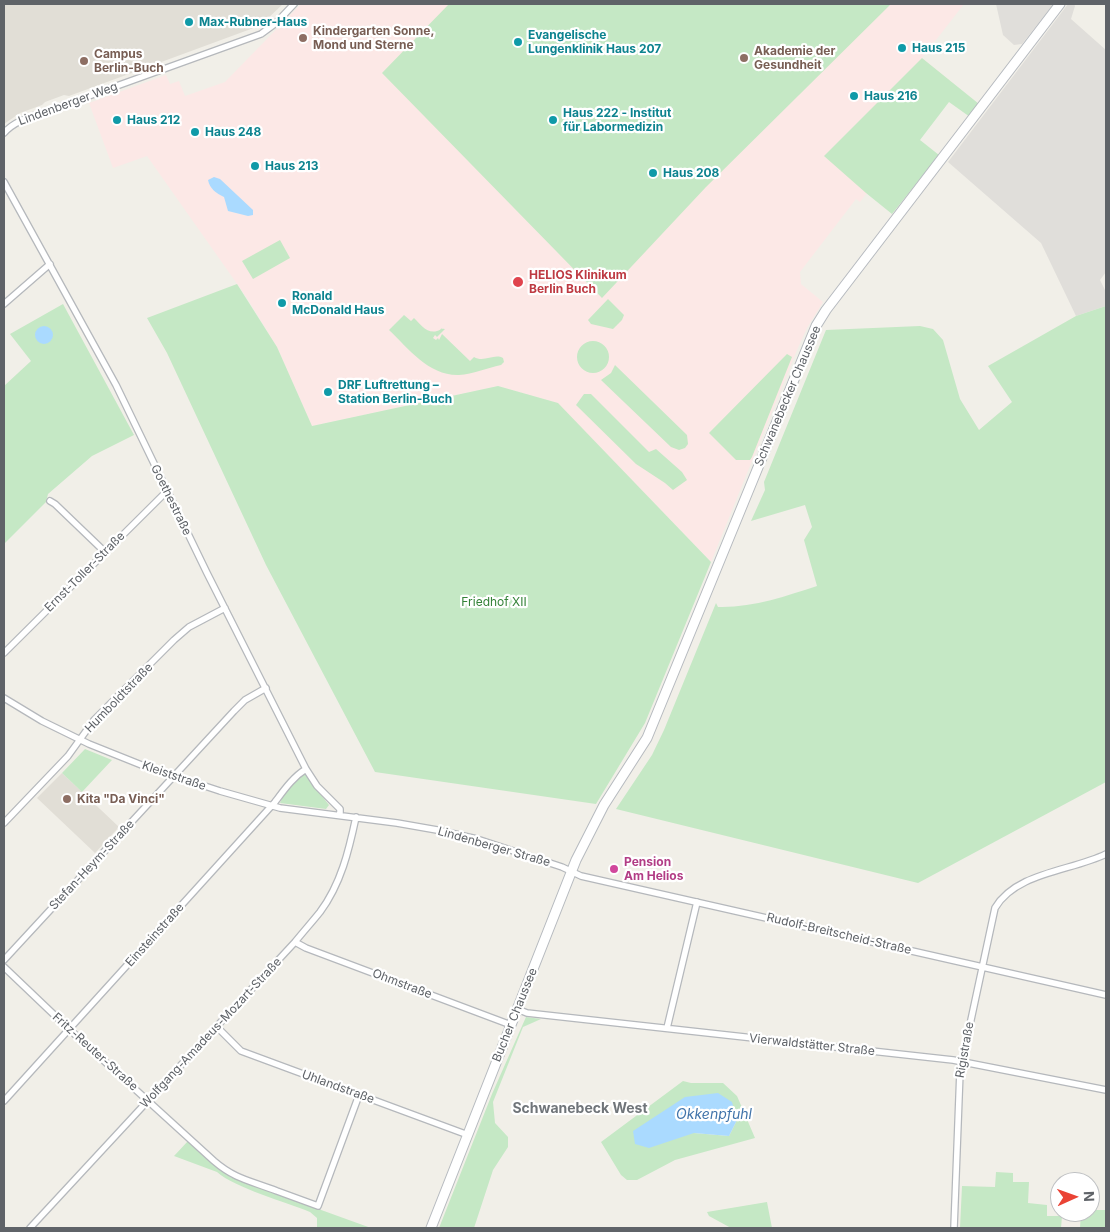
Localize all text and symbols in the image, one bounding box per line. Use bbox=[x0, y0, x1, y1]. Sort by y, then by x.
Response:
place label: Max-Rubner-Haus bbox=[199, 15, 307, 29]
marker: Max-Rubner-Haus bbox=[183, 16, 195, 28]
place label: Kindergarten Sonne, Mond und Sterne bbox=[313, 24, 434, 52]
place label: Evangelische Lungenklinik Haus 207 bbox=[528, 28, 661, 56]
marker: Kindergarten Sonne, Mond und Sterne bbox=[297, 32, 309, 44]
marker: Evangelische Lungenklinik Haus 207 bbox=[512, 36, 524, 48]
place label: Haus 215 bbox=[912, 41, 965, 55]
marker: Haus 215 bbox=[896, 42, 908, 54]
place label: Akademie der Gesundheit bbox=[754, 44, 835, 72]
place label: Campus Berlin-Buch bbox=[94, 47, 164, 75]
marker: Akademie der Gesundheit bbox=[738, 52, 750, 64]
marker: Campus Berlin-Buch bbox=[78, 55, 90, 67]
street label: Lindenberger Weg bbox=[16, 79, 120, 129]
place label: Haus 216 bbox=[864, 89, 917, 103]
marker: Haus 216 bbox=[848, 90, 860, 102]
place label: Haus 222 - Institut für Labormedizin bbox=[563, 106, 671, 134]
place label: Haus 212 bbox=[127, 113, 180, 127]
marker: Haus 212 bbox=[111, 114, 123, 126]
marker: Haus 222 - Institut für Labormedizin bbox=[547, 114, 559, 126]
place label: Haus 248 bbox=[205, 125, 261, 139]
marker: Haus 248 bbox=[189, 126, 201, 138]
place label: Haus 213 bbox=[265, 159, 318, 173]
marker: Haus 213 bbox=[249, 160, 261, 172]
place label: Haus 208 bbox=[663, 166, 719, 180]
marker: Haus 208 bbox=[647, 167, 659, 179]
place label: HELIOS Klinikum Berlin Buch bbox=[529, 268, 627, 296]
marker: HELIOS Klinikum Berlin Buch bbox=[511, 275, 525, 289]
place label: Ronald McDonald Haus bbox=[292, 289, 384, 317]
marker: Ronald McDonald Haus bbox=[276, 297, 288, 309]
street label: Schwanebecker Chaussee bbox=[752, 324, 824, 468]
place label: DRF Luftrettung – Station Berlin-Buch bbox=[338, 378, 452, 406]
marker: DRF Luftrettung – Station Berlin-Buch bbox=[322, 386, 334, 398]
street label: Goethestraße bbox=[148, 462, 194, 538]
street label: Ernst-Toller-Straße bbox=[42, 529, 128, 615]
park label: Friedhof XII bbox=[461, 595, 527, 609]
street label: Humboldtstraße bbox=[82, 660, 156, 736]
street label: Kleiststraße bbox=[140, 758, 208, 794]
place label: Kita "Da Vinci" bbox=[77, 792, 165, 806]
marker: Kita "Da Vinci" bbox=[61, 793, 73, 805]
street label: Stefan-Heym-Straße bbox=[47, 817, 137, 913]
street label: Lindenberger Straße bbox=[436, 824, 552, 870]
place label: Pension Am Helios bbox=[624, 855, 683, 883]
marker: Pension Am Helios bbox=[608, 863, 620, 875]
street label: Einsteinstraße bbox=[123, 900, 187, 970]
street label: Rudolf-Breitscheid-Straße bbox=[765, 910, 913, 958]
street label: Wolfgang-Amadeus-Mozart-Straße bbox=[137, 955, 285, 1111]
street label: Ohmstraße bbox=[370, 966, 434, 1002]
street label: Bucher Chaussee bbox=[490, 966, 540, 1064]
street label: Fritz-Reuter-Straße bbox=[49, 1010, 141, 1094]
street label: Rigistraße bbox=[953, 1021, 977, 1079]
street label: Vierwaldstätter Straße bbox=[748, 1031, 876, 1059]
street label: Uhlandstraße bbox=[300, 1067, 376, 1107]
district label: Schwanebeck West bbox=[512, 1101, 648, 1117]
water label: Okkenpfuhl bbox=[676, 1107, 752, 1123]
north arrow bbox=[1050, 1172, 1100, 1222]
text: N bbox=[1081, 1191, 1098, 1202]

